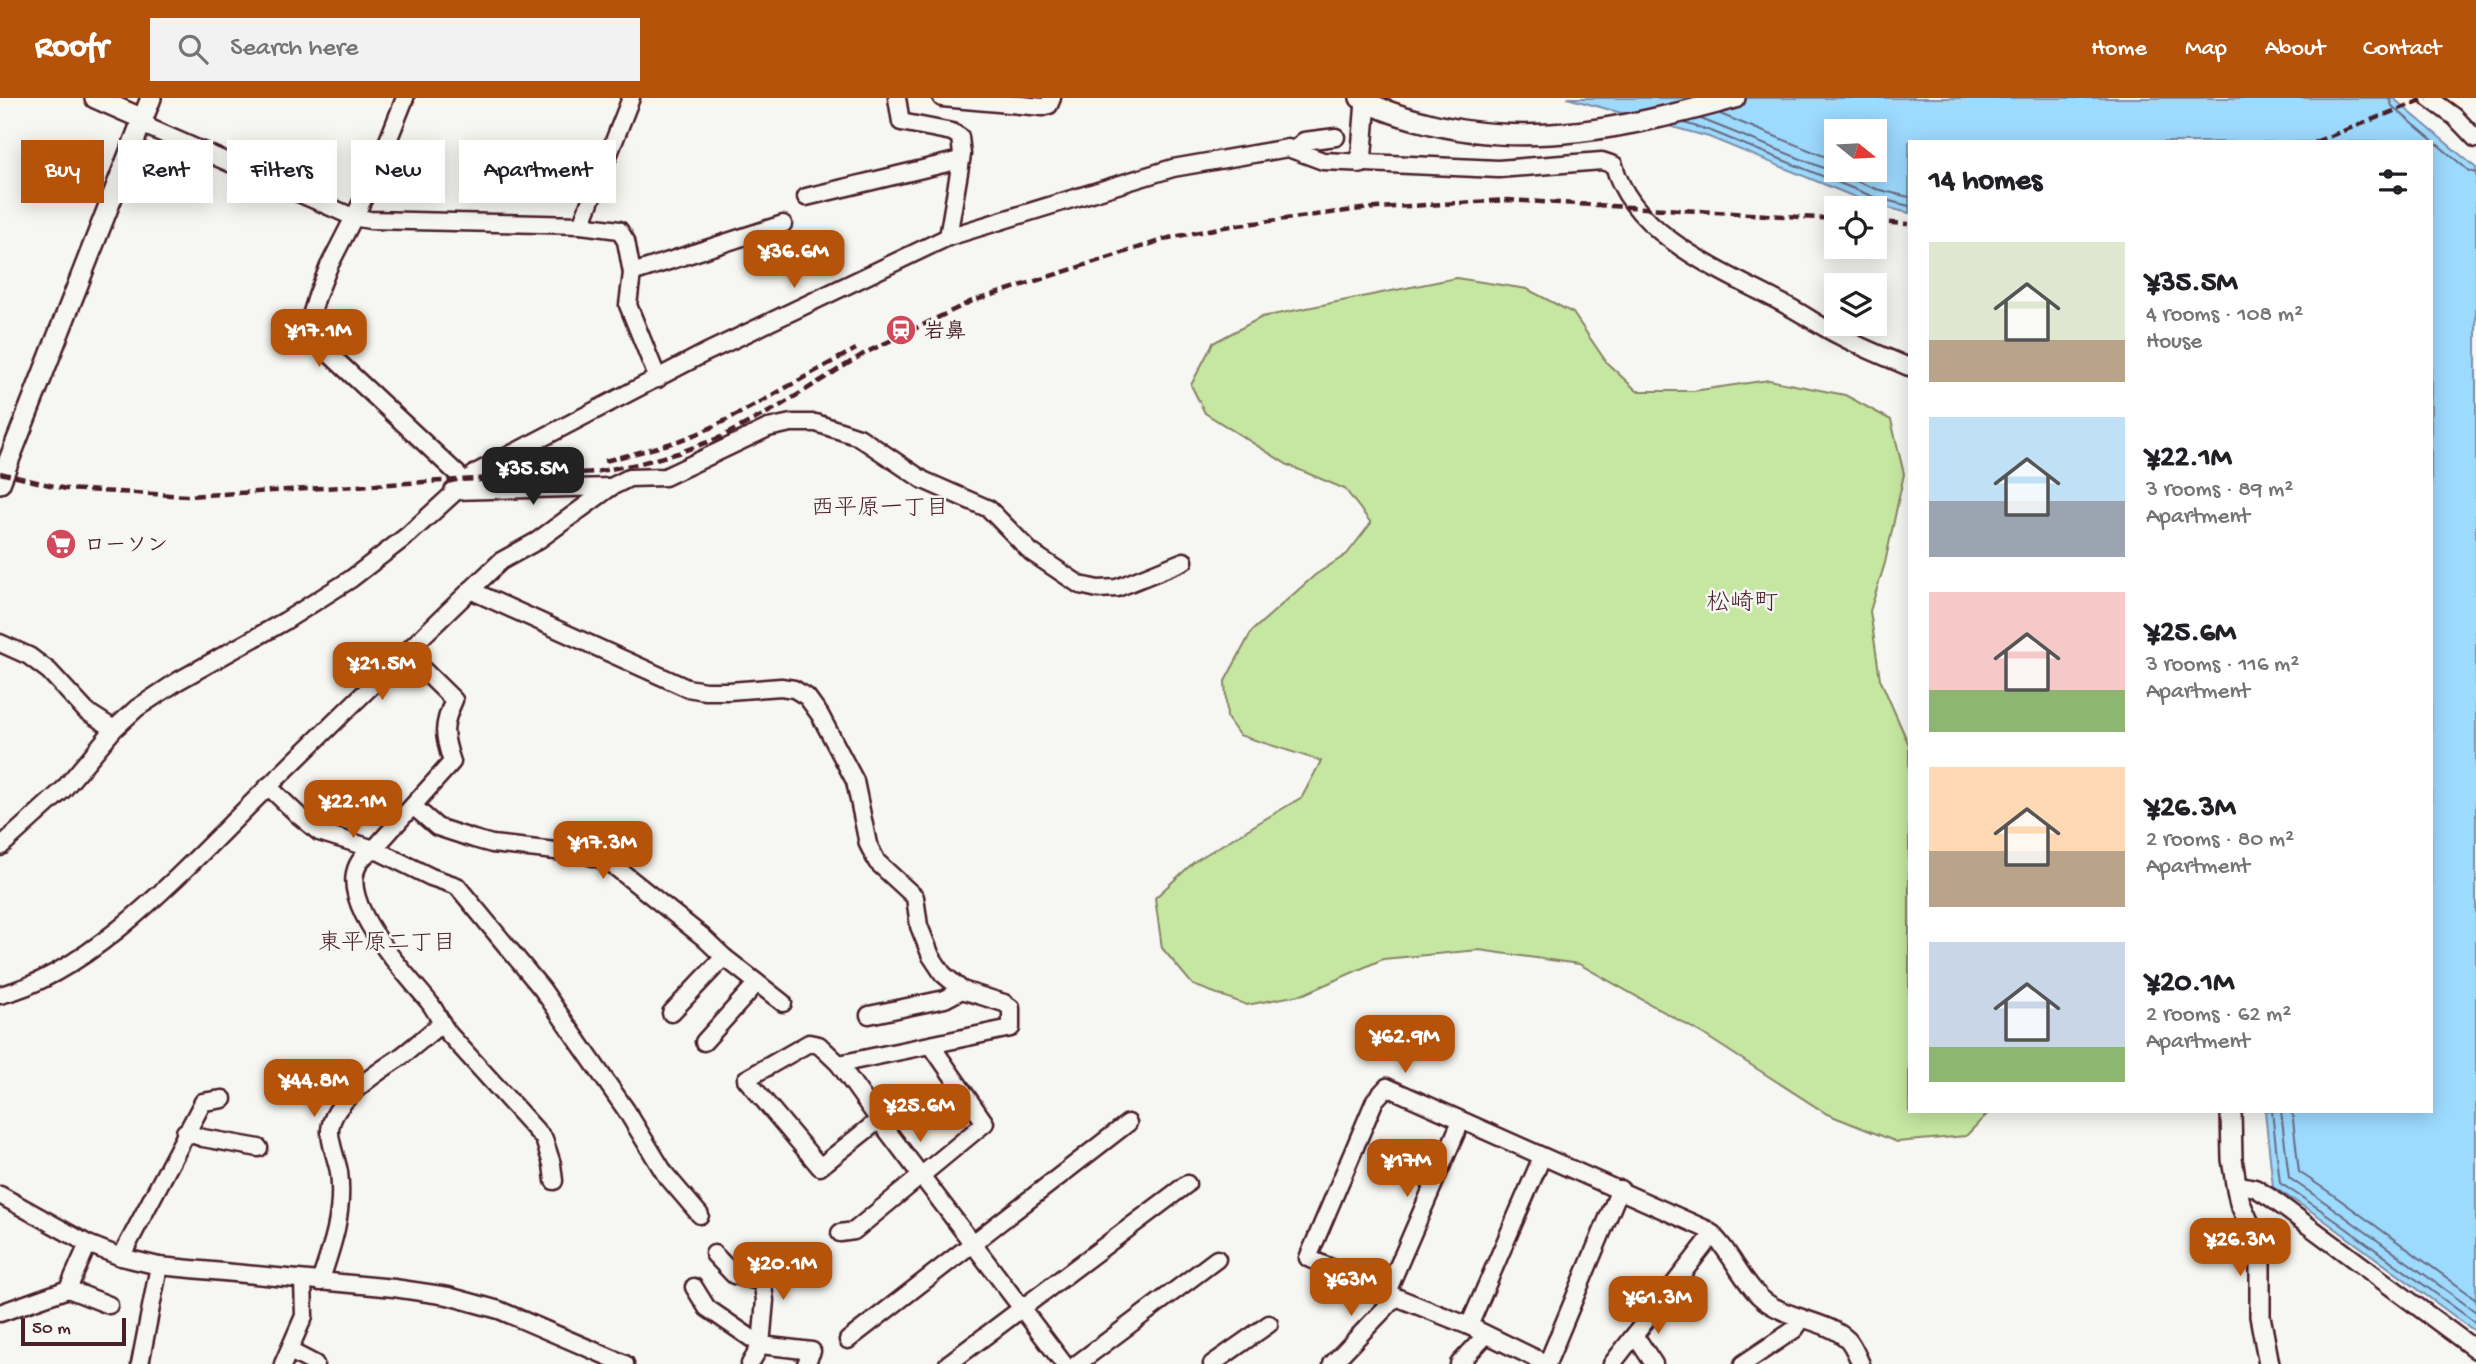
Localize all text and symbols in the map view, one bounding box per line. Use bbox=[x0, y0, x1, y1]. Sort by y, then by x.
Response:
search box bbox=[150, 18, 640, 81]
text: Roofr bbox=[35, 30, 108, 68]
icon: search bbox=[174, 30, 212, 68]
text: Search here bbox=[230, 34, 358, 65]
text: Home bbox=[2091, 35, 2147, 64]
text: Map bbox=[2185, 35, 2227, 64]
text: About bbox=[2265, 35, 2325, 64]
text: Contact bbox=[2363, 35, 2441, 64]
north arrow bbox=[1824, 119, 1886, 182]
map controls bbox=[1824, 119, 1887, 336]
chip: Buy bbox=[21, 140, 104, 203]
chip: Rent bbox=[118, 140, 213, 203]
chip: Filters bbox=[227, 140, 337, 203]
chip: New bbox=[351, 140, 445, 203]
chip: Apartment bbox=[459, 140, 616, 203]
icon: filters bbox=[2374, 163, 2412, 201]
text: 14 homes bbox=[1929, 165, 2042, 200]
button: locate bbox=[1824, 196, 1887, 259]
pin: ¥36.6M bbox=[737, 230, 851, 290]
text: ¥36.6M bbox=[759, 239, 829, 266]
text: ¥35.5M bbox=[2146, 267, 2237, 302]
icon: home bbox=[1985, 270, 2069, 354]
button: layers bbox=[1824, 273, 1887, 336]
text: 4 rooms · 108 m² bbox=[2146, 302, 2303, 329]
pin: ¥17.1M bbox=[262, 310, 376, 369]
station icon: 岩鼻 bbox=[884, 313, 918, 347]
text: ¥17.1M bbox=[287, 318, 351, 345]
place label: 岩鼻 bbox=[924, 319, 966, 346]
text: House bbox=[2146, 329, 2202, 356]
text: ¥22.1M bbox=[2146, 442, 2232, 477]
icon: home bbox=[1985, 445, 2069, 529]
pin: ¥35.5M bbox=[476, 448, 590, 507]
text: ¥35.5M bbox=[498, 456, 568, 483]
text: 3 rooms · 89 m² bbox=[2146, 477, 2293, 504]
district label: 西平原一丁目 bbox=[811, 496, 949, 523]
text: Apartment bbox=[2146, 504, 2250, 531]
supermarket icon: ローソン bbox=[44, 527, 78, 561]
place label: ローソン bbox=[84, 535, 168, 560]
district label: 松崎町 bbox=[1706, 589, 1778, 619]
text: ¥25.6M bbox=[2146, 617, 2236, 652]
icon: home bbox=[1985, 620, 2069, 704]
pin: ¥21.5M bbox=[325, 642, 439, 702]
text: ¥21.5M bbox=[349, 651, 415, 678]
text: 3 rooms · 116 m² bbox=[2146, 652, 2299, 679]
text: Apartment bbox=[2146, 679, 2250, 706]
pin: ¥22.1M bbox=[296, 780, 410, 840]
text: ¥22.1M bbox=[320, 789, 386, 816]
text: ¥26.3M bbox=[2146, 792, 2236, 827]
icon: home bbox=[1985, 795, 2069, 879]
pin: ¥17.3M bbox=[546, 822, 660, 881]
text: 2 rooms · 80 m² bbox=[2146, 827, 2294, 854]
text: ¥17.3M bbox=[569, 830, 637, 857]
text: Apartment bbox=[2146, 854, 2250, 881]
district label: 東平原二丁目 bbox=[318, 930, 456, 958]
text: ¥20.1M bbox=[2146, 967, 2234, 1002]
icon: home bbox=[1985, 970, 2069, 1054]
text: 2 rooms · 62 m² bbox=[2146, 1002, 2291, 1029]
pin: ¥62.9M bbox=[1348, 1016, 1462, 1075]
text: ¥62.9M bbox=[1371, 1024, 1439, 1051]
text: Apartment bbox=[2146, 1029, 2250, 1056]
pin: ¥44.8M bbox=[257, 1060, 371, 1119]
text: ¥44.8M bbox=[280, 1068, 348, 1095]
pin: ¥25.6M bbox=[863, 1084, 977, 1144]
text: ¥25.6M bbox=[886, 1093, 954, 1120]
pin: ¥17M bbox=[1366, 1140, 1448, 1199]
text: ¥17M bbox=[1383, 1148, 1431, 1175]
pin: ¥26.3M bbox=[2183, 1218, 2297, 1278]
text: ¥26.3M bbox=[2206, 1227, 2274, 1254]
pin: ¥20.1M bbox=[726, 1242, 840, 1302]
text: ¥20.1M bbox=[749, 1251, 817, 1278]
pin: ¥63M bbox=[1310, 1258, 1392, 1318]
text: ¥63M bbox=[1326, 1267, 1376, 1294]
pin: ¥61.3M bbox=[1601, 1276, 1715, 1336]
text: ¥61.3M bbox=[1625, 1285, 1691, 1312]
scale bar bbox=[21, 1315, 126, 1347]
text: 50 m bbox=[32, 1318, 71, 1341]

